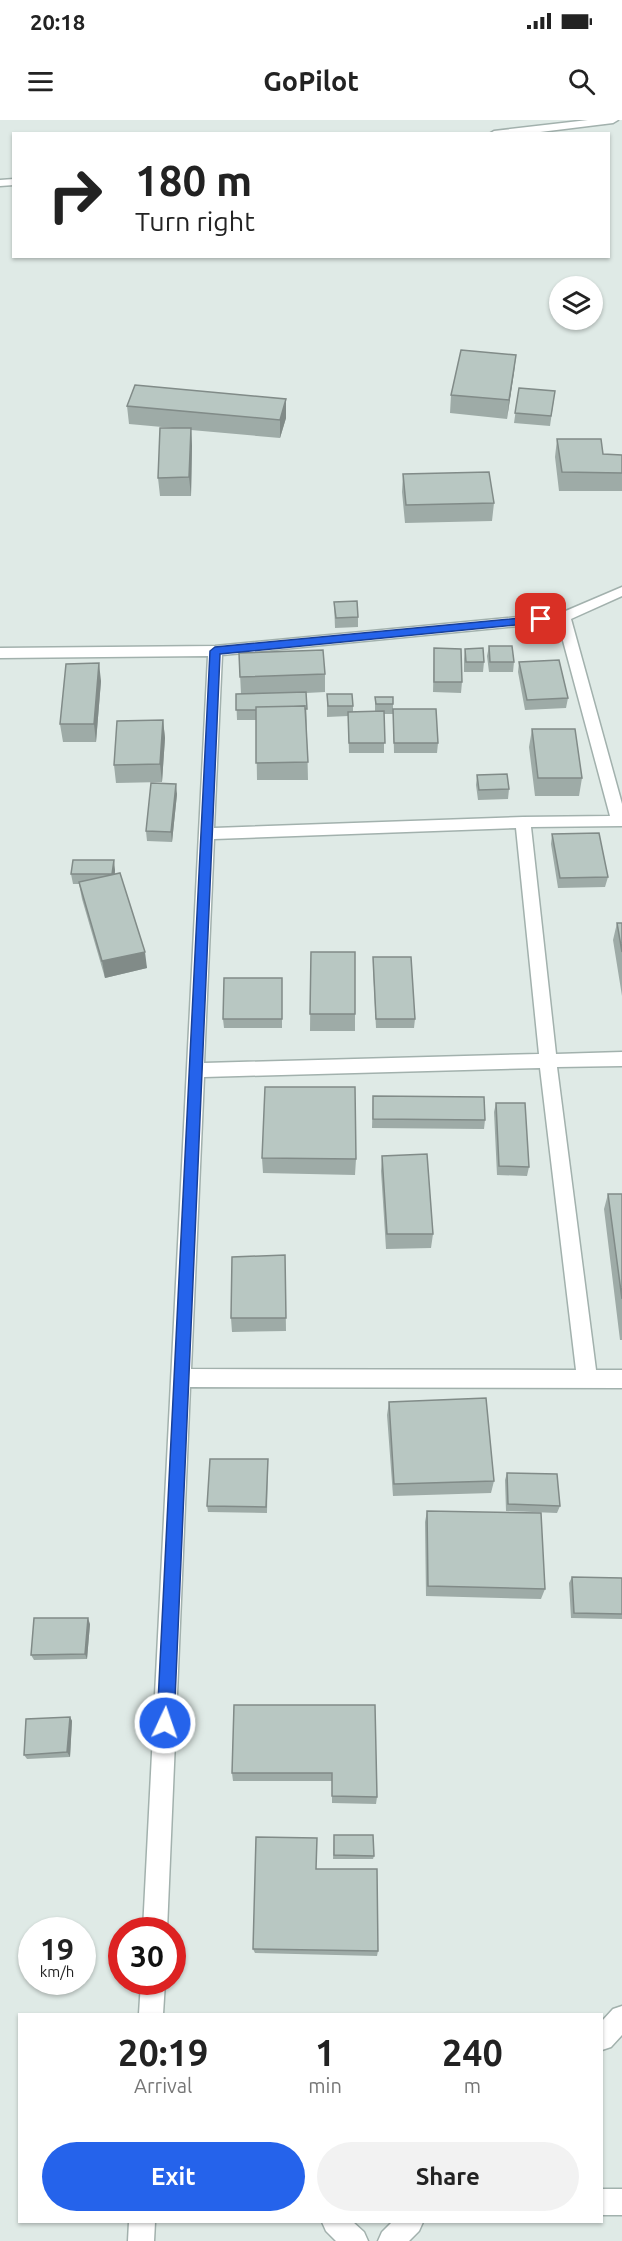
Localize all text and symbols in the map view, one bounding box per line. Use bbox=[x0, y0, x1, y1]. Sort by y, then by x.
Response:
text: 20:18 bbox=[30, 9, 85, 34]
icon: menu bbox=[24, 65, 57, 98]
icon: search bbox=[565, 65, 598, 98]
text: GoPilot bbox=[263, 66, 359, 96]
icon: right bbox=[36, 156, 114, 234]
text: 180 m bbox=[135, 157, 252, 204]
text: Turn right bbox=[135, 206, 255, 236]
map controls bbox=[549, 276, 603, 330]
button: layers bbox=[549, 276, 603, 330]
pin bbox=[515, 593, 566, 644]
icon: arrive bbox=[524, 602, 557, 635]
position arrow bbox=[133, 1691, 197, 1755]
speed limit sign: 30 bbox=[108, 1917, 186, 1995]
text: 19 bbox=[40, 1932, 74, 1966]
text: km/h bbox=[40, 1963, 74, 1980]
text: 20:19 bbox=[118, 2032, 208, 2073]
text: 1 bbox=[315, 2032, 335, 2073]
text: 240 bbox=[442, 2032, 503, 2073]
text: Arrival bbox=[134, 2074, 192, 2097]
text: min bbox=[308, 2074, 342, 2097]
text: m bbox=[464, 2074, 481, 2097]
button: Exit bbox=[42, 2142, 305, 2211]
button: Share bbox=[317, 2142, 579, 2211]

